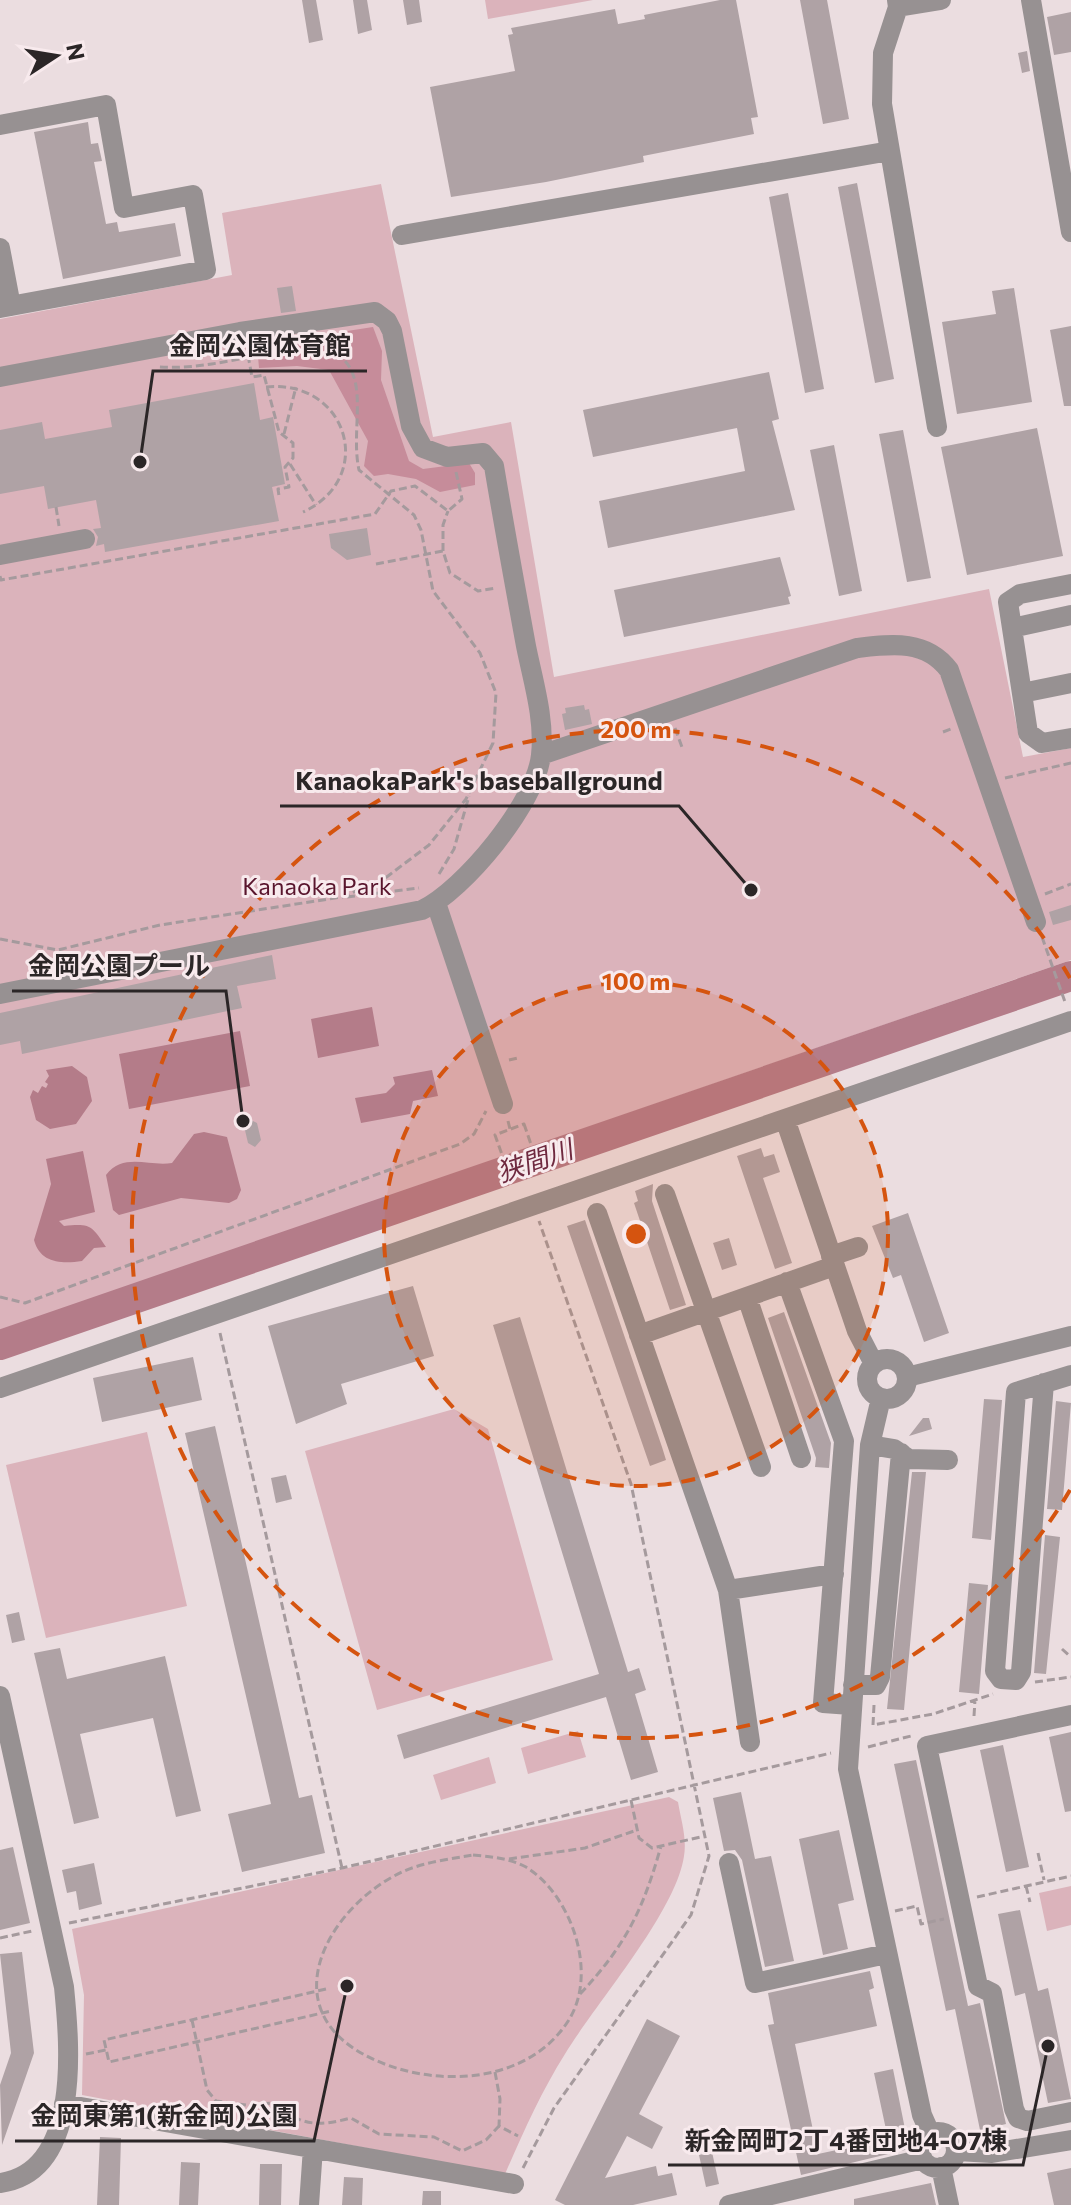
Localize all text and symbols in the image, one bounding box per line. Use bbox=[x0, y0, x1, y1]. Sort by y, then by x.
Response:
north arrow bbox=[16, 16, 96, 96]
text: N bbox=[61, 41, 91, 63]
callout: 金岡公園体育館 bbox=[153, 321, 367, 371]
text: 金岡公園体育館 bbox=[169, 329, 351, 360]
text: 200 m bbox=[601, 714, 671, 743]
callout: KanaokaPark's baseballground bbox=[280, 756, 679, 806]
text: KanaokaPark's baseballground bbox=[295, 764, 663, 795]
park label: Kanaoka Park bbox=[242, 871, 392, 900]
callout: 金岡公園プール bbox=[12, 941, 226, 991]
text: 金岡公園プール bbox=[28, 949, 210, 980]
text: 100 m bbox=[602, 966, 670, 995]
water label: 狭間川 bbox=[493, 1131, 579, 1187]
centre of rings bbox=[622, 1220, 650, 1248]
callout: 金岡東第1(新金岡)公園 bbox=[15, 2091, 314, 2141]
text: 金岡東第1(新金岡)公園 bbox=[30, 2099, 298, 2130]
callout: 新金岡町2丁4番団地4-07棟 bbox=[668, 2115, 1023, 2165]
text: 新金岡町2丁4番団地4-07棟 bbox=[684, 2124, 1008, 2155]

